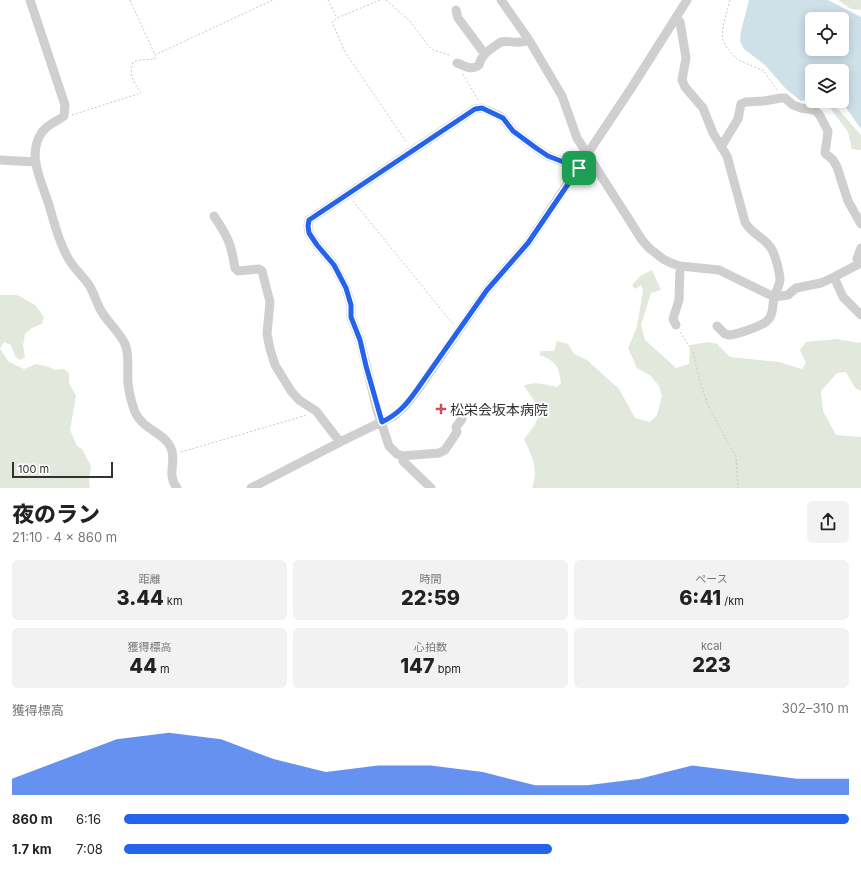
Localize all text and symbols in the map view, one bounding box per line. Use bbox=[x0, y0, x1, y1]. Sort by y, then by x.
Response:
map controls bbox=[805, 12, 849, 108]
button: locate bbox=[805, 12, 849, 56]
button: layers bbox=[805, 64, 849, 108]
pin bbox=[562, 151, 596, 185]
icon: arrive bbox=[568, 157, 590, 179]
place label: 松栄会坂本病院 bbox=[450, 401, 548, 418]
marker: 松栄会坂本病院 bbox=[435, 403, 447, 415]
scale bar bbox=[12, 460, 113, 479]
text: 100 m bbox=[18, 462, 49, 476]
text: 夜のラン bbox=[12, 501, 100, 527]
button: share bbox=[807, 501, 849, 543]
text: 21:10 · 4 × 860 m bbox=[12, 529, 117, 545]
text: 距離 bbox=[139, 572, 161, 586]
text: 時間 bbox=[420, 572, 442, 586]
text: ペース bbox=[695, 572, 728, 586]
text: 3.44 bbox=[116, 586, 164, 610]
text: 22:59 bbox=[401, 586, 460, 610]
text: 6:41 bbox=[679, 586, 721, 610]
text: km bbox=[164, 594, 183, 608]
text: /km bbox=[721, 594, 744, 608]
text: kcal bbox=[701, 639, 722, 653]
text: 獲得標高 bbox=[128, 640, 172, 654]
text: 心拍数 bbox=[414, 640, 447, 654]
text: 223 bbox=[692, 653, 731, 677]
text: 44 bbox=[129, 654, 157, 678]
text: 147 bbox=[400, 654, 435, 678]
text: m bbox=[157, 662, 170, 676]
text: bpm bbox=[435, 662, 461, 676]
text: 302–310 m bbox=[782, 700, 849, 716]
text: 獲得標高 bbox=[12, 702, 64, 718]
text: 860 m bbox=[12, 811, 53, 827]
text: 6:16 bbox=[76, 811, 101, 827]
text: 1.7 km bbox=[12, 841, 52, 857]
text: 7:08 bbox=[76, 841, 103, 857]

